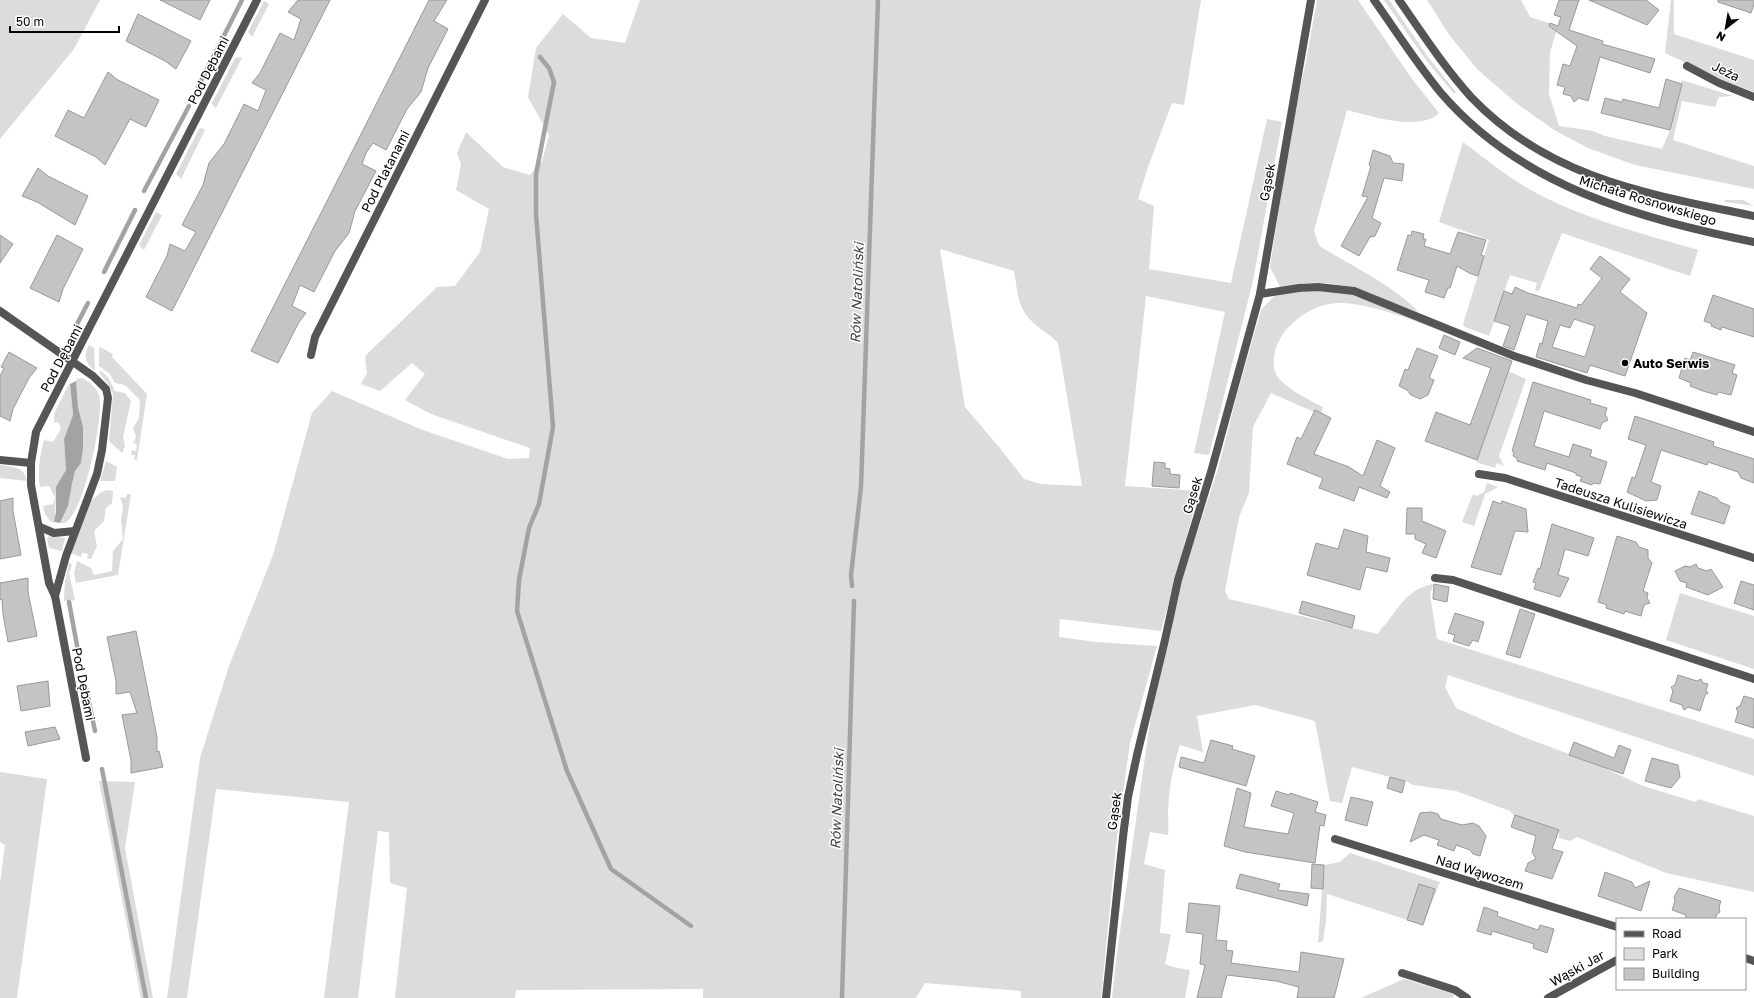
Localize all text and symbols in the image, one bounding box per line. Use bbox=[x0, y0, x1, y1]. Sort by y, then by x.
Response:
scale bar bbox=[10, 8, 119, 34]
north arrow bbox=[1706, 8, 1746, 48]
text: 50 m bbox=[16, 14, 44, 29]
text: N bbox=[1714, 29, 1728, 45]
street label: Pod Dębami bbox=[184, 33, 232, 107]
street label: Jeża bbox=[1710, 58, 1742, 84]
street label: Pod Platanami bbox=[357, 127, 413, 215]
street label: Gąsek bbox=[1256, 161, 1278, 202]
street label: Michała Rosnowskiego bbox=[1577, 171, 1719, 229]
water label: Rów Natoliński bbox=[846, 240, 867, 344]
street label: Pod Dębami bbox=[36, 321, 86, 395]
place label: Auto Serwis bbox=[1633, 355, 1709, 371]
marker: Auto Serwis bbox=[1620, 358, 1630, 368]
street label: Gąsek bbox=[1179, 474, 1205, 516]
street label: Tadeusza Kulisiewicza bbox=[1553, 474, 1689, 532]
street label: Pod Dębami bbox=[69, 646, 99, 722]
water label: Rów Natoliński bbox=[826, 746, 847, 850]
street label: Gąsek bbox=[1103, 790, 1125, 831]
street label: Nad Wąwozem bbox=[1434, 851, 1526, 893]
legend bbox=[1616, 918, 1746, 990]
text: Road bbox=[1652, 926, 1681, 941]
street label: Wąski Jar bbox=[1547, 946, 1607, 990]
text: Park bbox=[1652, 946, 1678, 961]
text: Building bbox=[1652, 966, 1700, 981]

